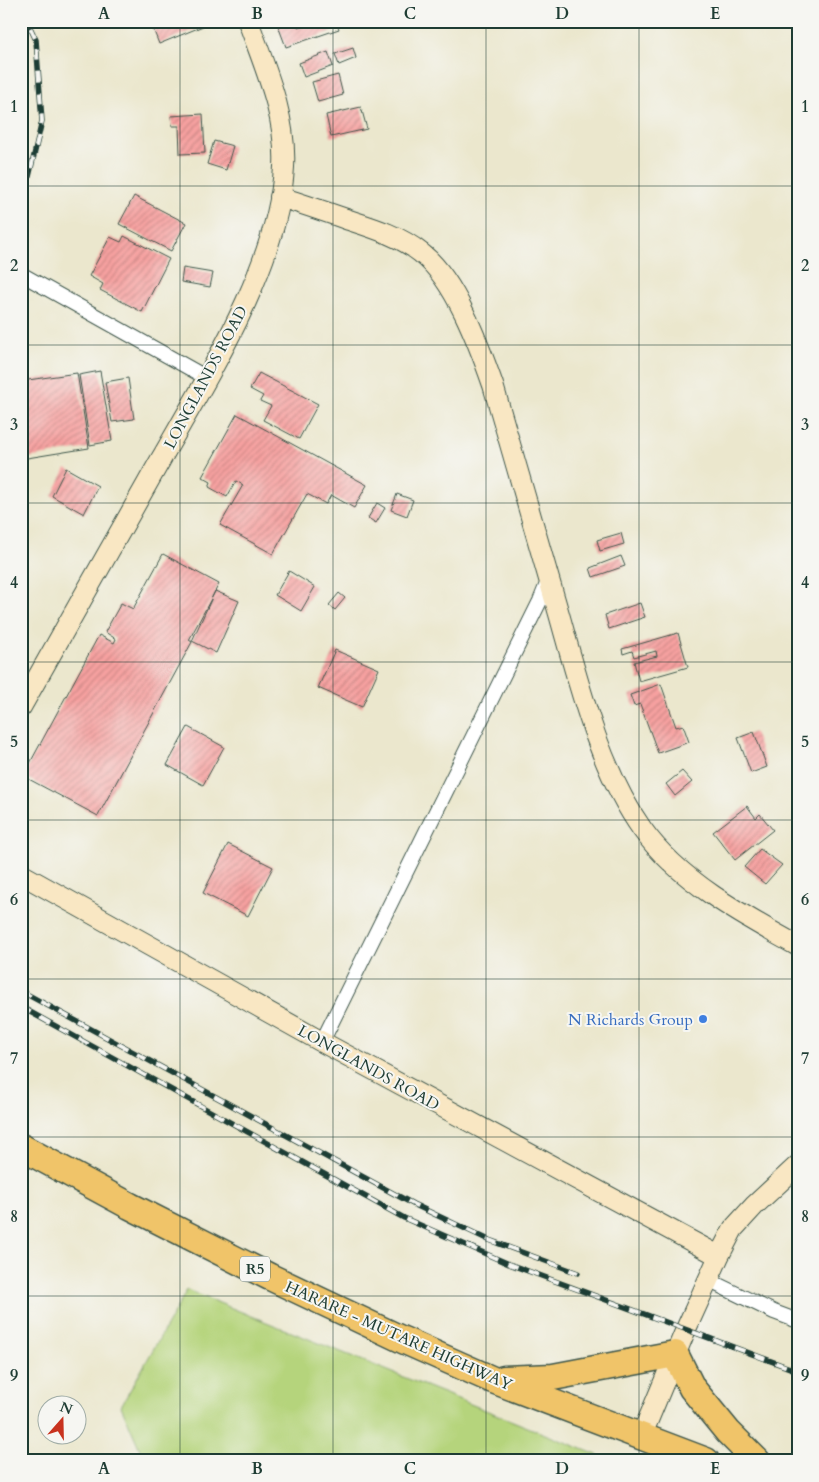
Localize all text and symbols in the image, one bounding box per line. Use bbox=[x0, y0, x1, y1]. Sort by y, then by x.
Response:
text: A bbox=[98, 3, 110, 25]
text: B bbox=[251, 3, 263, 25]
text: C bbox=[404, 3, 416, 25]
text: D bbox=[555, 3, 569, 25]
text: E bbox=[710, 3, 720, 25]
text: 1 bbox=[10, 96, 18, 118]
text: 1 bbox=[801, 96, 809, 118]
text: 2 bbox=[10, 255, 18, 277]
text: 2 bbox=[801, 255, 809, 277]
street label: LONGLANDS ROAD bbox=[159, 302, 253, 453]
text: 3 bbox=[10, 414, 18, 436]
text: 3 bbox=[801, 414, 809, 436]
text: 4 bbox=[10, 572, 18, 594]
text: 4 bbox=[801, 572, 809, 594]
text: 5 bbox=[10, 731, 18, 753]
text: 5 bbox=[801, 731, 809, 753]
text: 6 bbox=[10, 889, 18, 911]
text: 6 bbox=[801, 889, 809, 911]
place label: N Richards Group bbox=[568, 1009, 693, 1031]
marker: N Richards Group bbox=[697, 1013, 709, 1025]
street label: LONGLANDS ROAD bbox=[294, 1020, 443, 1116]
text: 7 bbox=[10, 1048, 18, 1070]
text: 7 bbox=[801, 1048, 809, 1070]
text: 8 bbox=[10, 1206, 18, 1228]
text: 8 bbox=[801, 1206, 809, 1228]
road number: R5 bbox=[240, 1256, 270, 1282]
street label: HARARE - MUTARE HIGHWAY bbox=[282, 1276, 516, 1396]
text: 9 bbox=[10, 1365, 18, 1387]
text: 9 bbox=[801, 1365, 809, 1387]
north arrow bbox=[38, 1394, 88, 1444]
text: N bbox=[57, 1397, 75, 1419]
text: A bbox=[98, 1458, 110, 1480]
text: B bbox=[251, 1458, 263, 1480]
text: C bbox=[404, 1458, 416, 1480]
text: D bbox=[555, 1458, 569, 1480]
text: E bbox=[710, 1458, 720, 1480]

